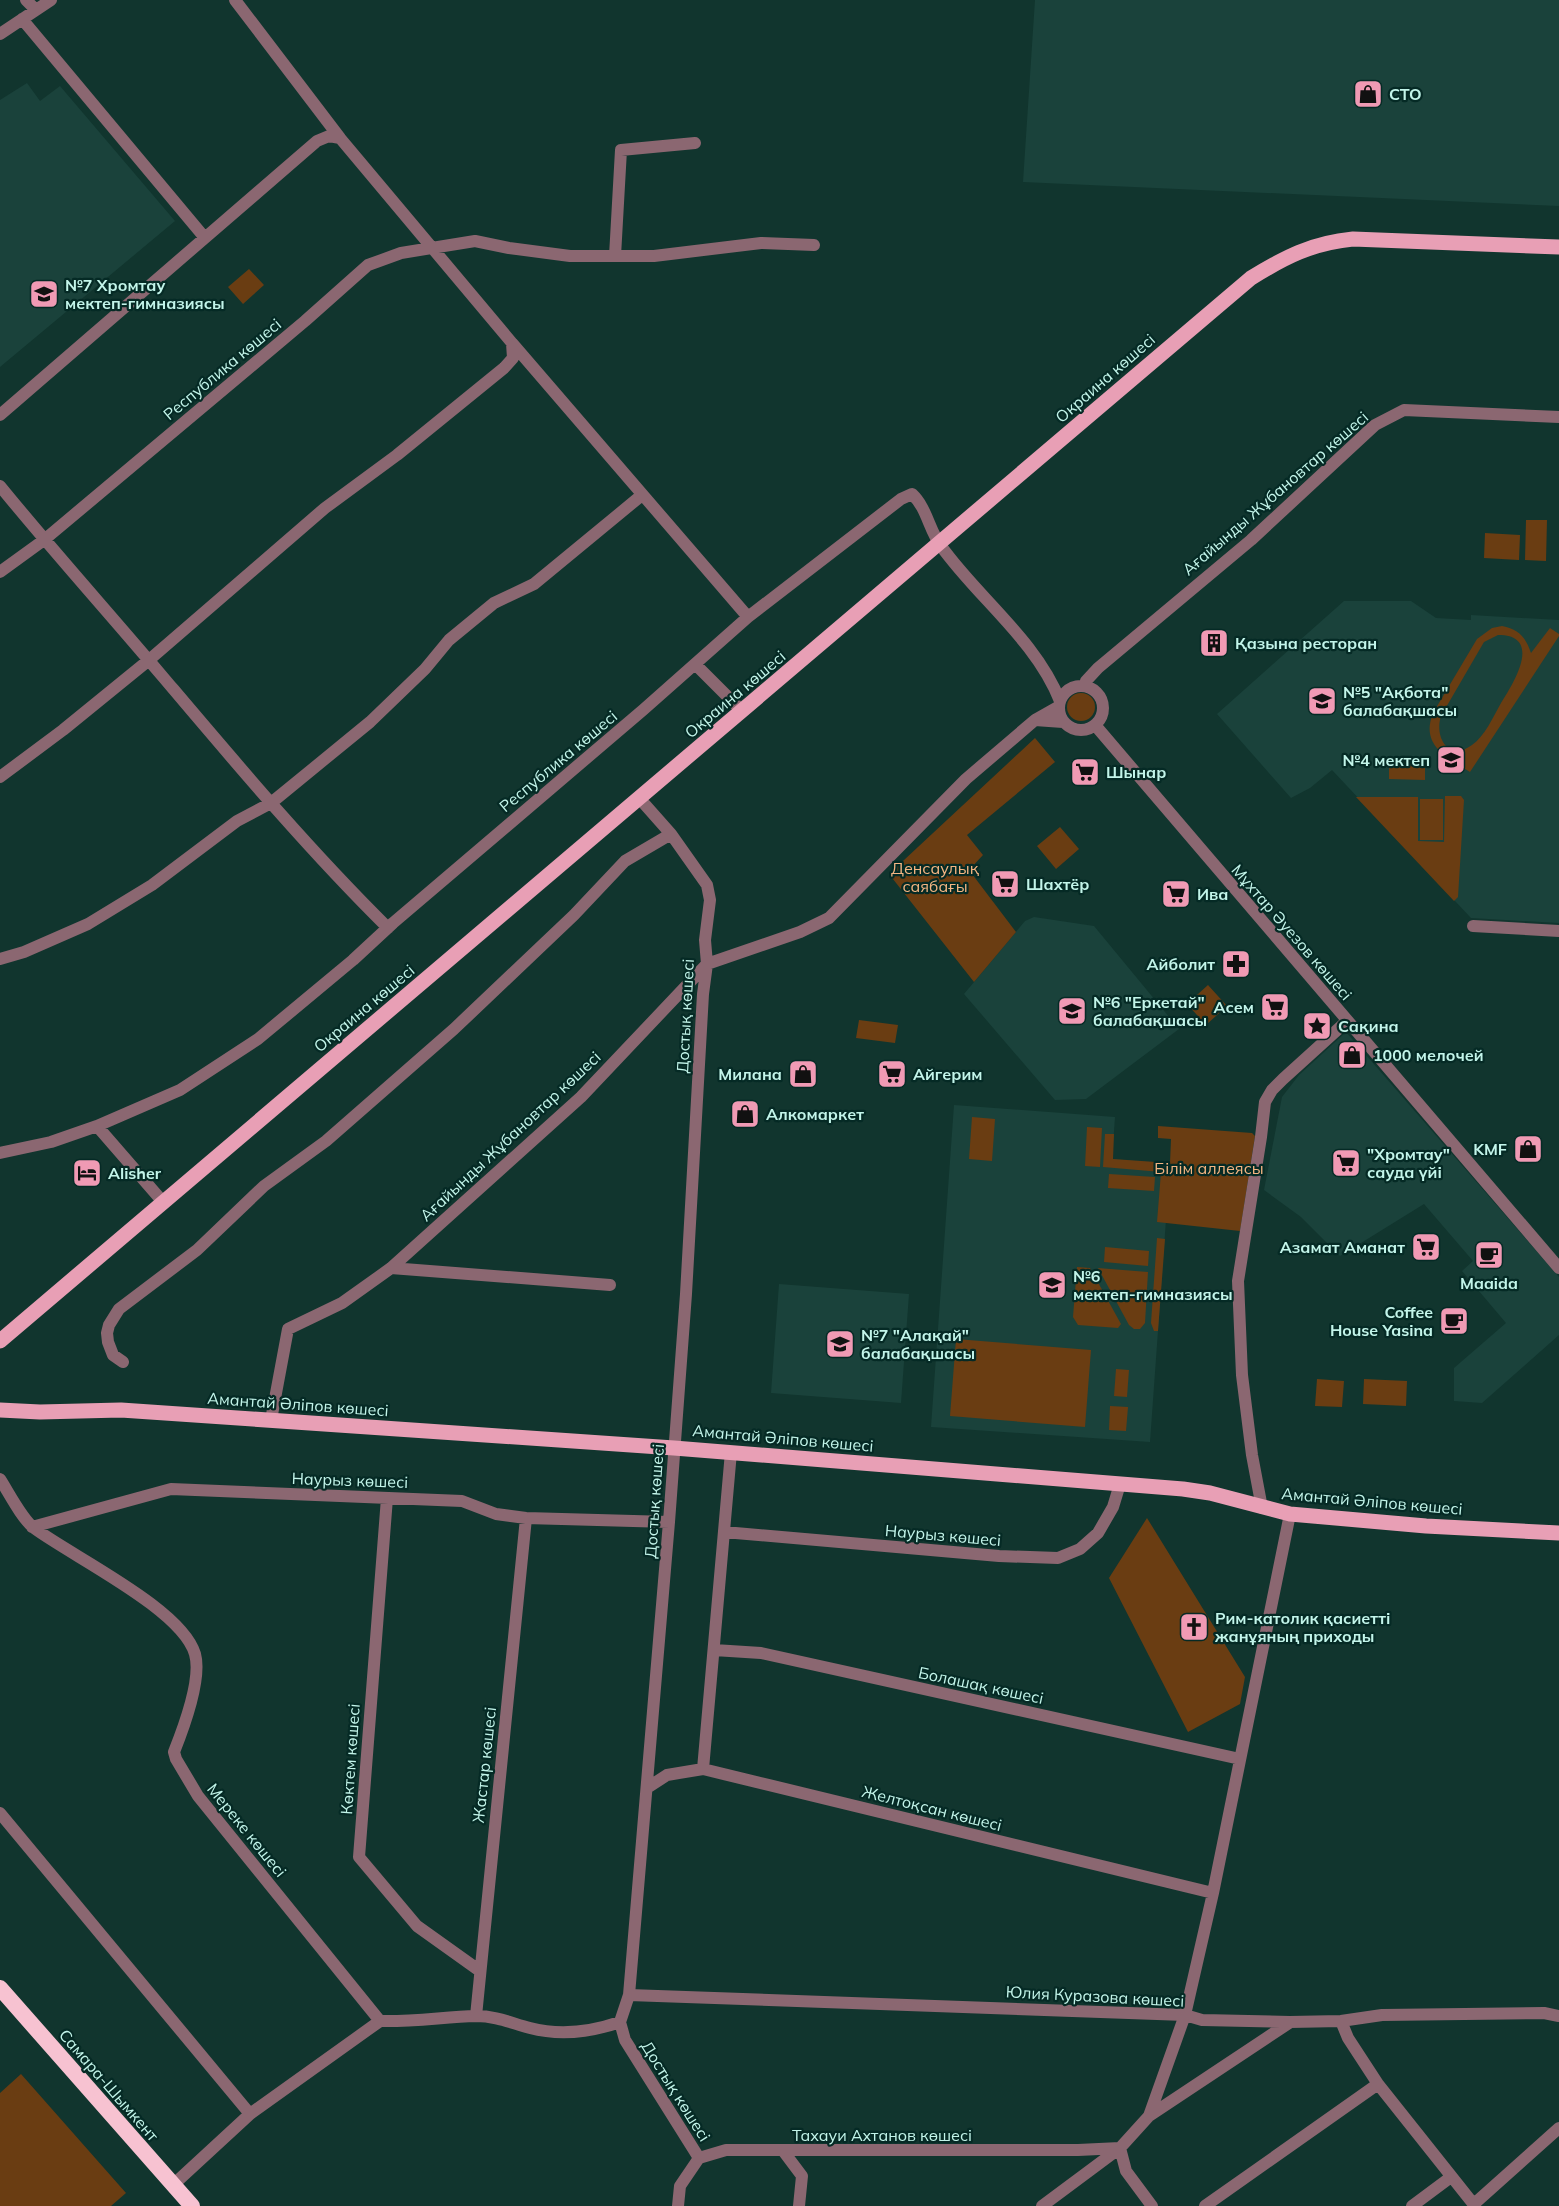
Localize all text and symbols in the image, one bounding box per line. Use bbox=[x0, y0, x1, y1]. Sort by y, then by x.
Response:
shop icon: СТО bbox=[1352, 78, 1384, 110]
place label: СТО bbox=[1389, 84, 1422, 104]
place label: №7 Хромтау мектеп-гимназиясы bbox=[65, 275, 225, 313]
school or university icon: №7 Хромтау мектеп-гимназиясы bbox=[28, 278, 60, 310]
street label: Республика көшесі bbox=[159, 314, 285, 424]
street label: Окраина көшесі bbox=[1051, 329, 1159, 427]
street label: Ағайынды Жұбановтар көшесі bbox=[1178, 407, 1372, 579]
building icon: Қазына ресторан bbox=[1198, 627, 1230, 659]
place label: Қазына ресторан bbox=[1235, 633, 1377, 653]
street label: Окраина көшесі bbox=[681, 646, 789, 742]
place label: №5 "Ақбота" балабақшасы bbox=[1343, 682, 1457, 720]
school or university icon: №5 "Ақбота" балабақшасы bbox=[1306, 685, 1338, 717]
street label: Республика көшесі bbox=[495, 706, 621, 816]
school or university icon: №4 мектеп bbox=[1435, 744, 1467, 776]
place label: №4 мектеп bbox=[1342, 750, 1430, 770]
supermarket icon: Шынар bbox=[1069, 756, 1101, 788]
place label: Шынар bbox=[1106, 762, 1166, 782]
park label: Денсаулық саябағы bbox=[891, 858, 980, 896]
street label: Мұхтар Әуезов көшесі bbox=[1227, 860, 1357, 1004]
supermarket icon: Шахтёр bbox=[989, 868, 1021, 900]
place label: Шахтёр bbox=[1026, 874, 1090, 894]
supermarket icon: Ива bbox=[1160, 878, 1192, 910]
place label: Ива bbox=[1197, 884, 1229, 904]
pharmacy icon: Айболит bbox=[1220, 948, 1252, 980]
place label: Айболит bbox=[1147, 954, 1215, 974]
street label: Достық көшесі bbox=[672, 958, 698, 1074]
street label: Окраина көшесі bbox=[310, 960, 418, 1056]
supermarket icon: Асем bbox=[1259, 991, 1291, 1023]
place label: №6 "Еркетай" балабақшасы bbox=[1093, 992, 1207, 1030]
school or university icon: №6 "Еркетай" балабақшасы bbox=[1056, 995, 1088, 1027]
place label: Асем bbox=[1214, 997, 1254, 1017]
place icon: Сақина bbox=[1301, 1010, 1333, 1042]
place label: Сақина bbox=[1338, 1016, 1399, 1036]
shop icon: 1000 мелочей bbox=[1336, 1039, 1368, 1071]
place label: 1000 мелочей bbox=[1373, 1045, 1484, 1065]
street label: Ағайынды Жұбановтар көшесі bbox=[415, 1047, 605, 1225]
shop icon: Милана bbox=[787, 1058, 819, 1090]
supermarket icon: Айгерим bbox=[876, 1058, 908, 1090]
place label: Милана bbox=[718, 1064, 782, 1084]
place label: Айгерим bbox=[913, 1064, 982, 1084]
shop icon: Алкомаркет bbox=[729, 1098, 761, 1130]
place label: Алкомаркет bbox=[766, 1104, 864, 1124]
shop icon: KMF bbox=[1512, 1133, 1544, 1165]
place label: KMF bbox=[1473, 1139, 1507, 1159]
place label: "Хромтау" сауда үйі bbox=[1367, 1144, 1450, 1182]
supermarket icon: "Хромтау" сауда үйі bbox=[1330, 1147, 1362, 1179]
hotel icon: Alisher bbox=[71, 1157, 103, 1189]
park label: Білім аллеясы bbox=[1154, 1158, 1264, 1178]
place label: Alisher bbox=[108, 1163, 162, 1183]
supermarket icon: Азамат Аманат bbox=[1410, 1231, 1442, 1263]
place label: Азамат Аманат bbox=[1280, 1237, 1405, 1257]
cafe icon: Maaida bbox=[1473, 1239, 1505, 1271]
place label: №6 мектеп-гимназиясы bbox=[1073, 1266, 1233, 1304]
school or university icon: №6 мектеп-гимназиясы bbox=[1036, 1269, 1068, 1301]
place label: Maaida bbox=[1460, 1273, 1518, 1293]
place label: Coffee House Yasina bbox=[1330, 1302, 1433, 1340]
cafe icon: Coffee House Yasina bbox=[1438, 1305, 1470, 1337]
place label: №7 "Алақай" балабақшасы bbox=[861, 1325, 975, 1363]
school or university icon: №7 "Алақай" балабақшасы bbox=[824, 1328, 856, 1360]
street label: Амантай Әліпов көшесі bbox=[207, 1388, 389, 1420]
street label: Амантай Әліпов көшесі bbox=[692, 1420, 874, 1456]
street label: Достық көшесі bbox=[640, 1443, 668, 1559]
street label: Наурыз көшесі bbox=[291, 1468, 409, 1492]
street label: Амантай Әліпов көшесі bbox=[1281, 1483, 1463, 1519]
street label: Наурыз көшесі bbox=[884, 1520, 1002, 1550]
place label: Рим-католик қасиетті жанұяның приходы bbox=[1214, 1608, 1390, 1646]
church icon: Рим-католик қасиетті жанұяның приходы bbox=[1178, 1611, 1210, 1643]
street label: Болашақ көшесі bbox=[917, 1662, 1045, 1708]
street label: Көктем көшесі bbox=[336, 1703, 364, 1815]
street label: Жастар көшесі bbox=[468, 1706, 500, 1824]
street label: Мереке көшесі bbox=[203, 1779, 291, 1881]
street label: Желтоқсан көшесі bbox=[860, 1781, 1004, 1835]
street label: Юлия Куразова көшесі bbox=[1005, 1981, 1185, 2011]
street label: Самара-Шымкент bbox=[55, 2025, 164, 2146]
street label: Достық көшесі bbox=[637, 2037, 715, 2145]
street label: Тахауи Ахтанов көшесі bbox=[792, 2125, 972, 2145]

